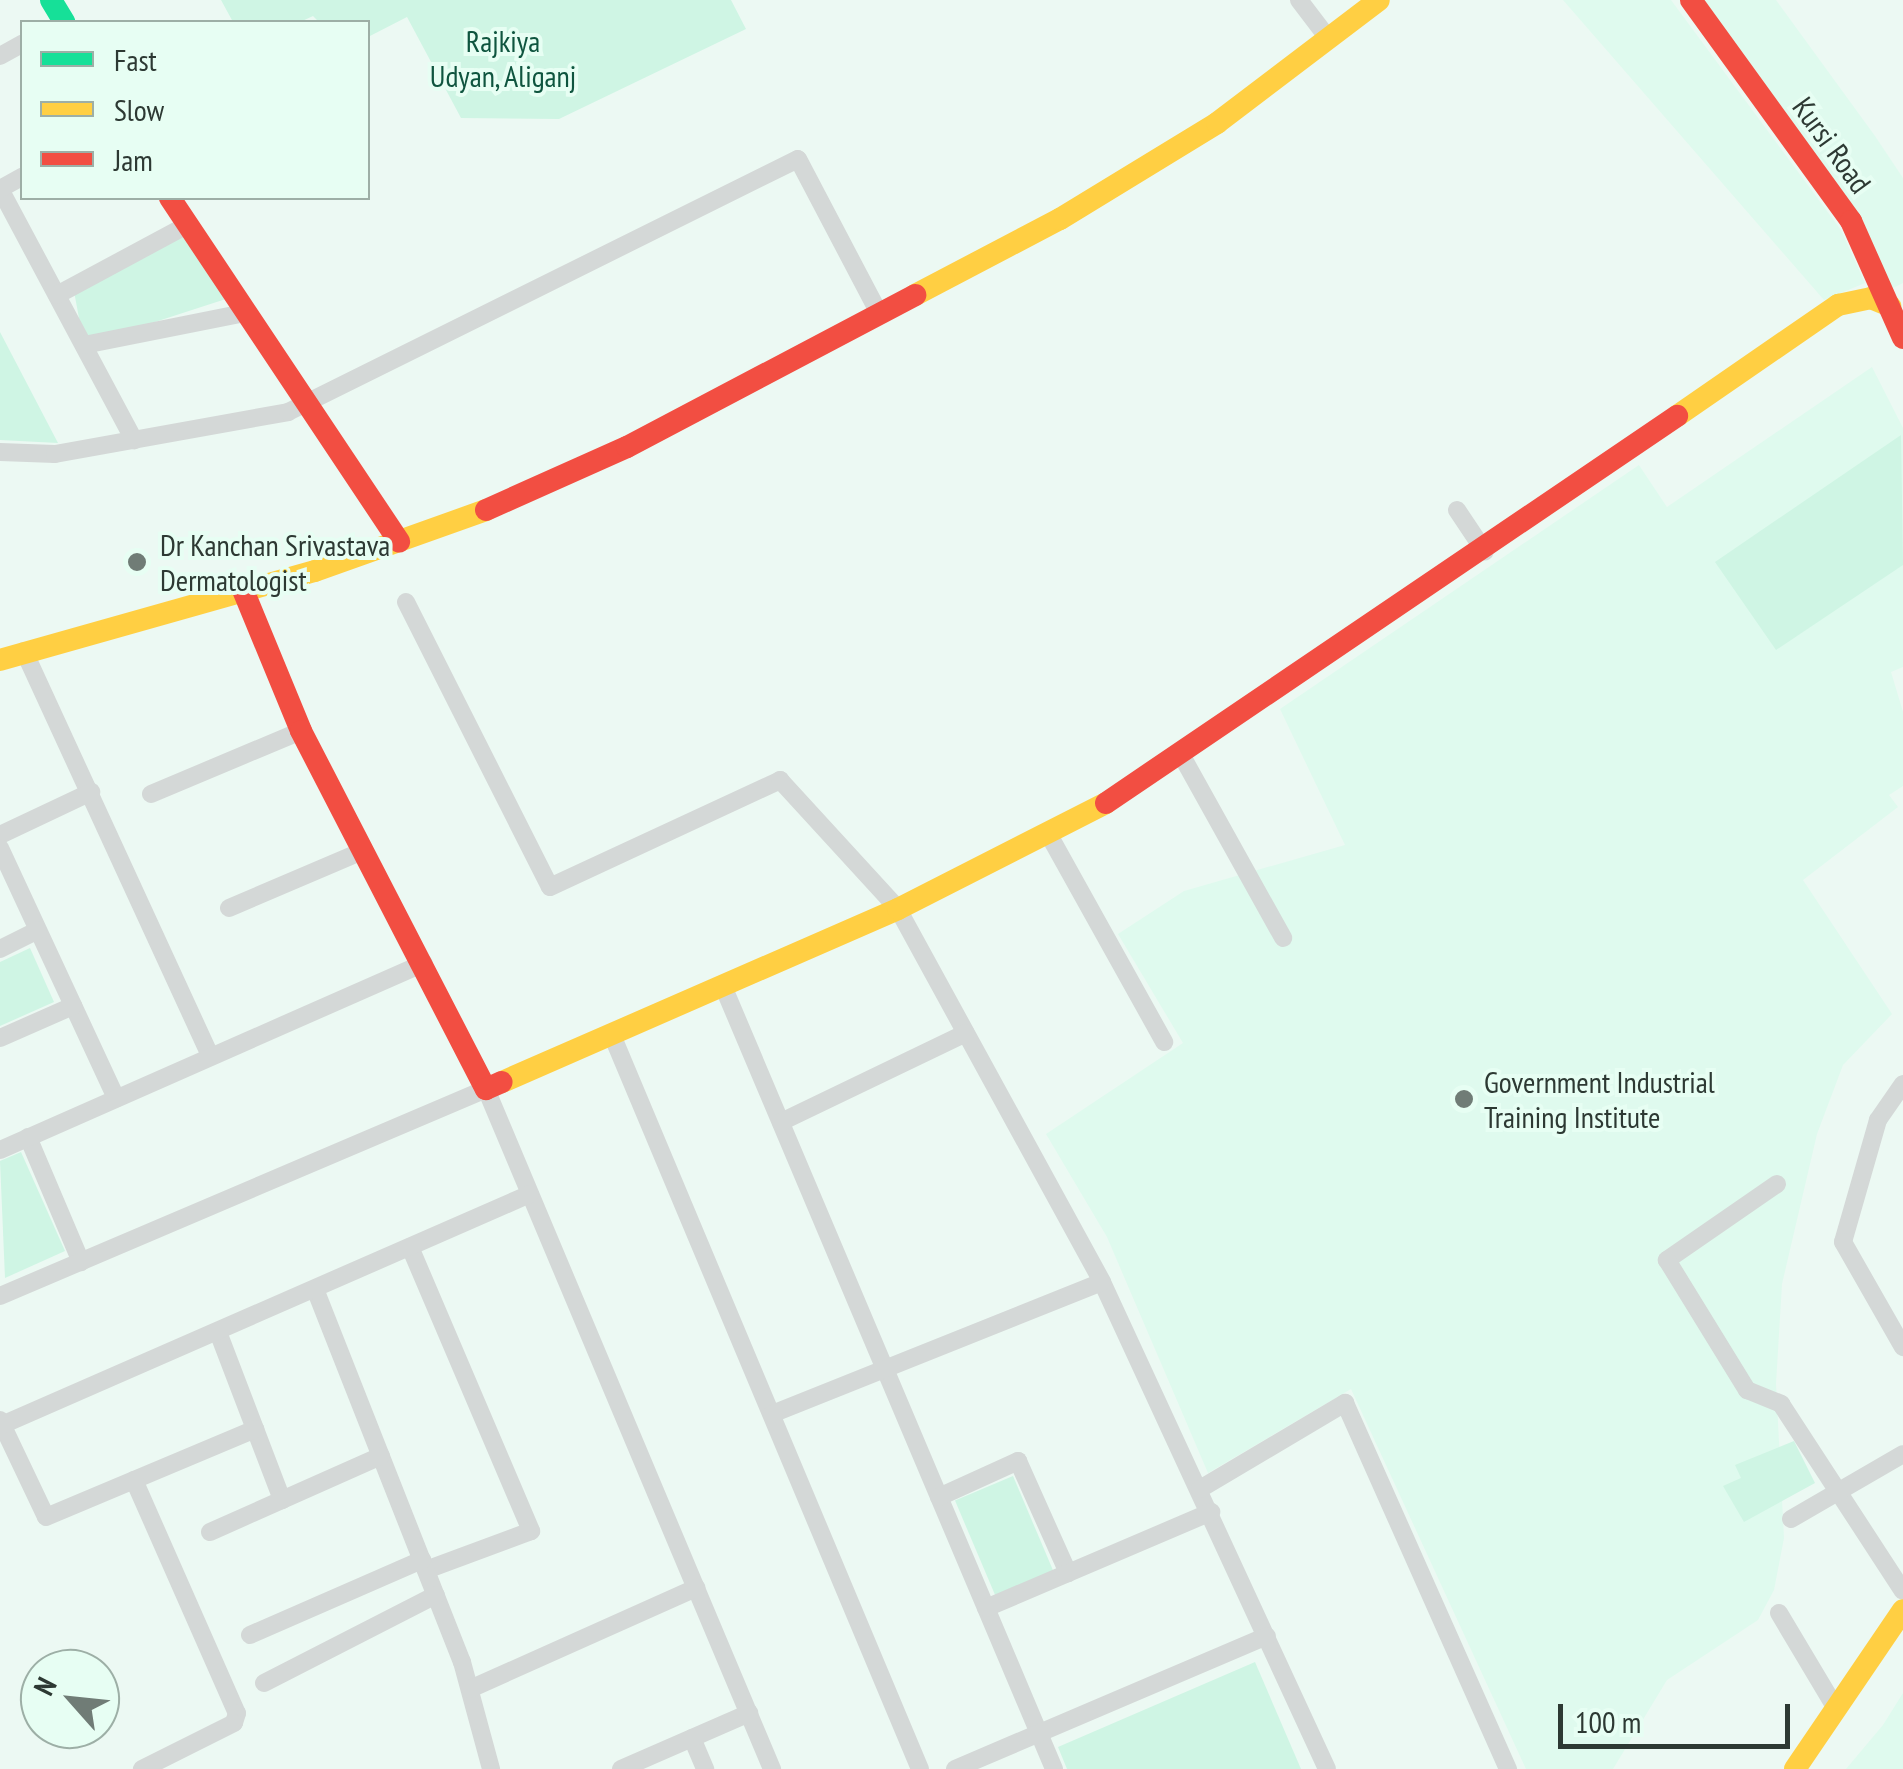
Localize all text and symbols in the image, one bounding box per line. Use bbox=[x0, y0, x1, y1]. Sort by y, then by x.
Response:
legend bbox=[20, 20, 370, 200]
park label: Rajkiya Udyan, Aliganj bbox=[428, 23, 578, 94]
text: Fast bbox=[114, 40, 157, 79]
text: Slow bbox=[114, 90, 164, 129]
street label: Kursi Road bbox=[1785, 90, 1879, 200]
text: Jam bbox=[114, 140, 153, 179]
place label: Dr Kanchan Srivastava Dermatologist bbox=[160, 527, 390, 598]
marker: Dr Kanchan Srivastava Dermatologist bbox=[124, 549, 150, 575]
place label: Government Industrial Training Institute bbox=[1484, 1064, 1715, 1134]
marker: Government Industrial Training Institute bbox=[1453, 1088, 1475, 1110]
north arrow bbox=[20, 1649, 120, 1749]
text: N bbox=[25, 1671, 65, 1701]
scale bar bbox=[1563, 1684, 1796, 1746]
text: 100 m bbox=[1575, 1702, 1641, 1741]

